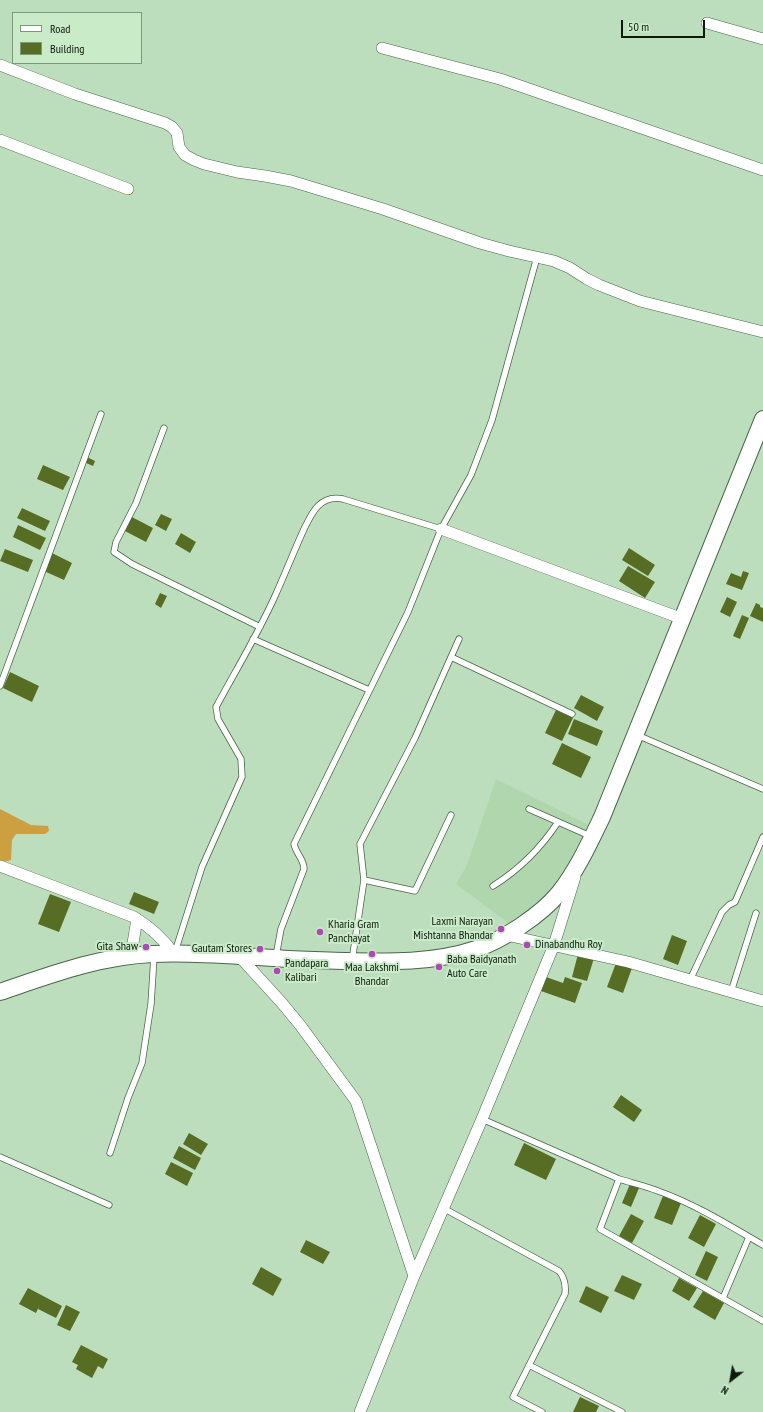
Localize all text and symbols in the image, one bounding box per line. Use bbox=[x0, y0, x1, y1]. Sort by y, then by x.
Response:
legend bbox=[12, 12, 142, 64]
scale bar bbox=[623, 12, 707, 38]
text: 50 m bbox=[628, 19, 649, 34]
text: Road bbox=[50, 21, 70, 36]
text: Building bbox=[50, 41, 85, 56]
place label: Laxmi Narayan Mishtanna Bhandar bbox=[413, 915, 493, 943]
place label: Kharia Gram Panchayat bbox=[328, 918, 379, 946]
marker: Laxmi Narayan Mishtanna Bhandar bbox=[496, 924, 506, 934]
marker: Kharia Gram Panchayat bbox=[315, 927, 325, 937]
place label: Dinabandhu Roy bbox=[535, 938, 602, 952]
place label: Gita Shaw bbox=[97, 940, 138, 954]
marker: Dinabandhu Roy bbox=[522, 940, 532, 950]
marker: Gita Shaw bbox=[141, 942, 151, 952]
place label: Gautam Stores bbox=[192, 942, 252, 956]
marker: Gautam Stores bbox=[255, 944, 265, 954]
marker: Maa Lakshmi Bhandar bbox=[367, 949, 377, 959]
place label: Baba Baidyanath Auto Care bbox=[447, 953, 516, 981]
place label: Pandapara Kalibari bbox=[285, 957, 328, 985]
place label: Maa Lakshmi Bhandar bbox=[345, 961, 399, 989]
marker: Baba Baidyanath Auto Care bbox=[434, 962, 444, 972]
marker: Pandapara Kalibari bbox=[272, 966, 282, 976]
north arrow bbox=[711, 1360, 751, 1400]
text: N bbox=[719, 1383, 731, 1398]

